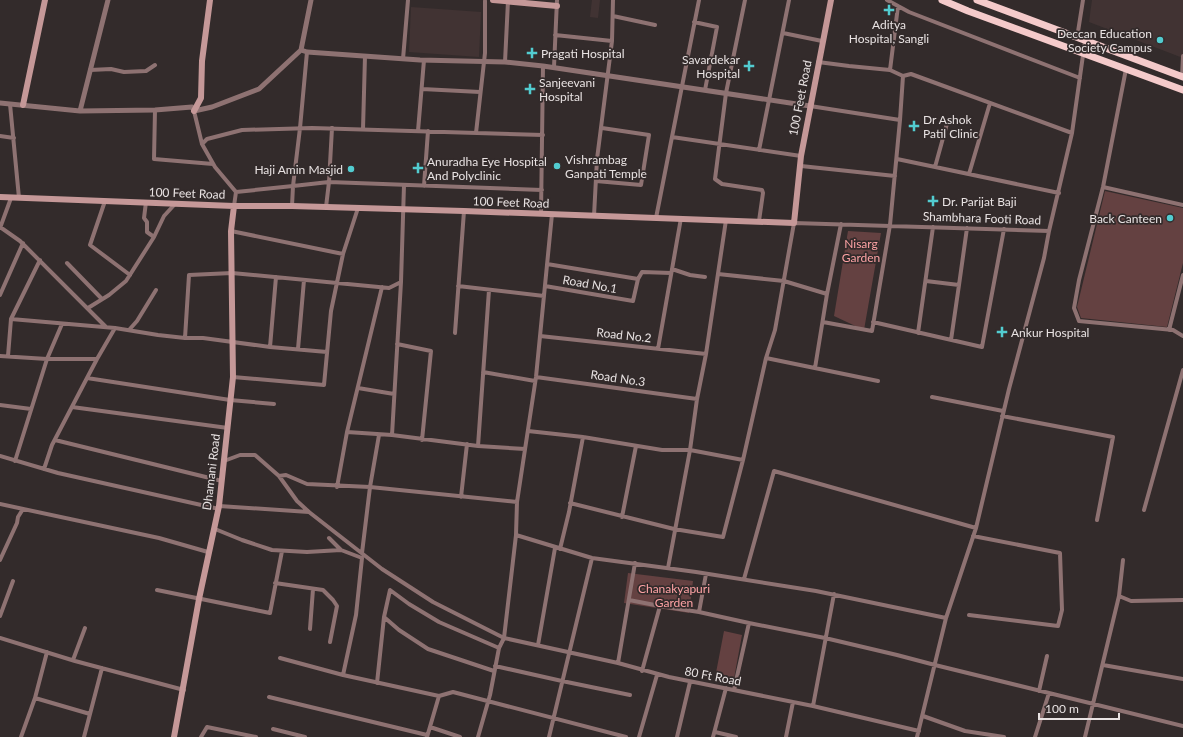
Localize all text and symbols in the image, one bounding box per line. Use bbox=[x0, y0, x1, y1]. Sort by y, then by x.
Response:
marker: Aditya Hospital, Sangli bbox=[883, 4, 895, 16]
place label: Aditya Hospital, Sangli bbox=[849, 17, 929, 46]
place label: Deccan Education Society Campus bbox=[1057, 26, 1152, 55]
marker: Deccan Education Society Campus bbox=[1155, 35, 1165, 45]
place label: Pragati Hospital bbox=[541, 46, 625, 61]
marker: Pragati Hospital bbox=[526, 47, 538, 59]
place label: Savardekar Hospital bbox=[682, 52, 741, 81]
street label: 100 Feet Road bbox=[785, 59, 815, 137]
marker: Savardekar Hospital bbox=[743, 60, 755, 72]
place label: Sanjeevani Hospital bbox=[539, 75, 595, 104]
marker: Sanjeevani Hospital bbox=[524, 83, 536, 95]
place label: Dr Ashok Patil Clinic bbox=[923, 112, 979, 141]
marker: Dr Ashok Patil Clinic bbox=[908, 120, 920, 132]
place label: Vishrambag Ganpati Temple bbox=[565, 152, 647, 181]
place label: Anuradha Eye Hospital And Polyclinic bbox=[427, 154, 547, 183]
marker: Vishrambag Ganpati Temple bbox=[552, 161, 562, 171]
place label: Haji Amin Masjid bbox=[254, 162, 343, 177]
marker: Anuradha Eye Hospital And Polyclinic bbox=[412, 162, 424, 174]
marker: Haji Amin Masjid bbox=[346, 164, 356, 174]
street label: 100 Feet Road bbox=[148, 184, 226, 202]
street label: 100 Feet Road bbox=[472, 193, 550, 211]
place label: Dr. Parijat Baji bbox=[942, 194, 1017, 209]
marker: Dr. Parijat Baji bbox=[927, 195, 939, 207]
street label: Shambhara Footi Road bbox=[923, 208, 1041, 228]
place label: Back Canteen bbox=[1089, 211, 1162, 226]
marker: Back Canteen bbox=[1165, 213, 1175, 223]
park label: Nisarg Garden bbox=[842, 236, 880, 265]
street label: Road No.1 bbox=[561, 272, 619, 296]
street label: Road No.2 bbox=[596, 325, 652, 345]
place label: Ankur Hospital bbox=[1011, 325, 1089, 340]
marker: Ankur Hospital bbox=[996, 326, 1008, 338]
street label: Road No.3 bbox=[590, 367, 646, 389]
street label: Dhamani Road bbox=[199, 433, 223, 511]
park label: Chanakyapuri Garden bbox=[638, 581, 710, 610]
street label: 80 Ft Road bbox=[683, 663, 743, 689]
scale bar bbox=[1039, 695, 1119, 721]
text: 100 m bbox=[1045, 701, 1079, 716]

